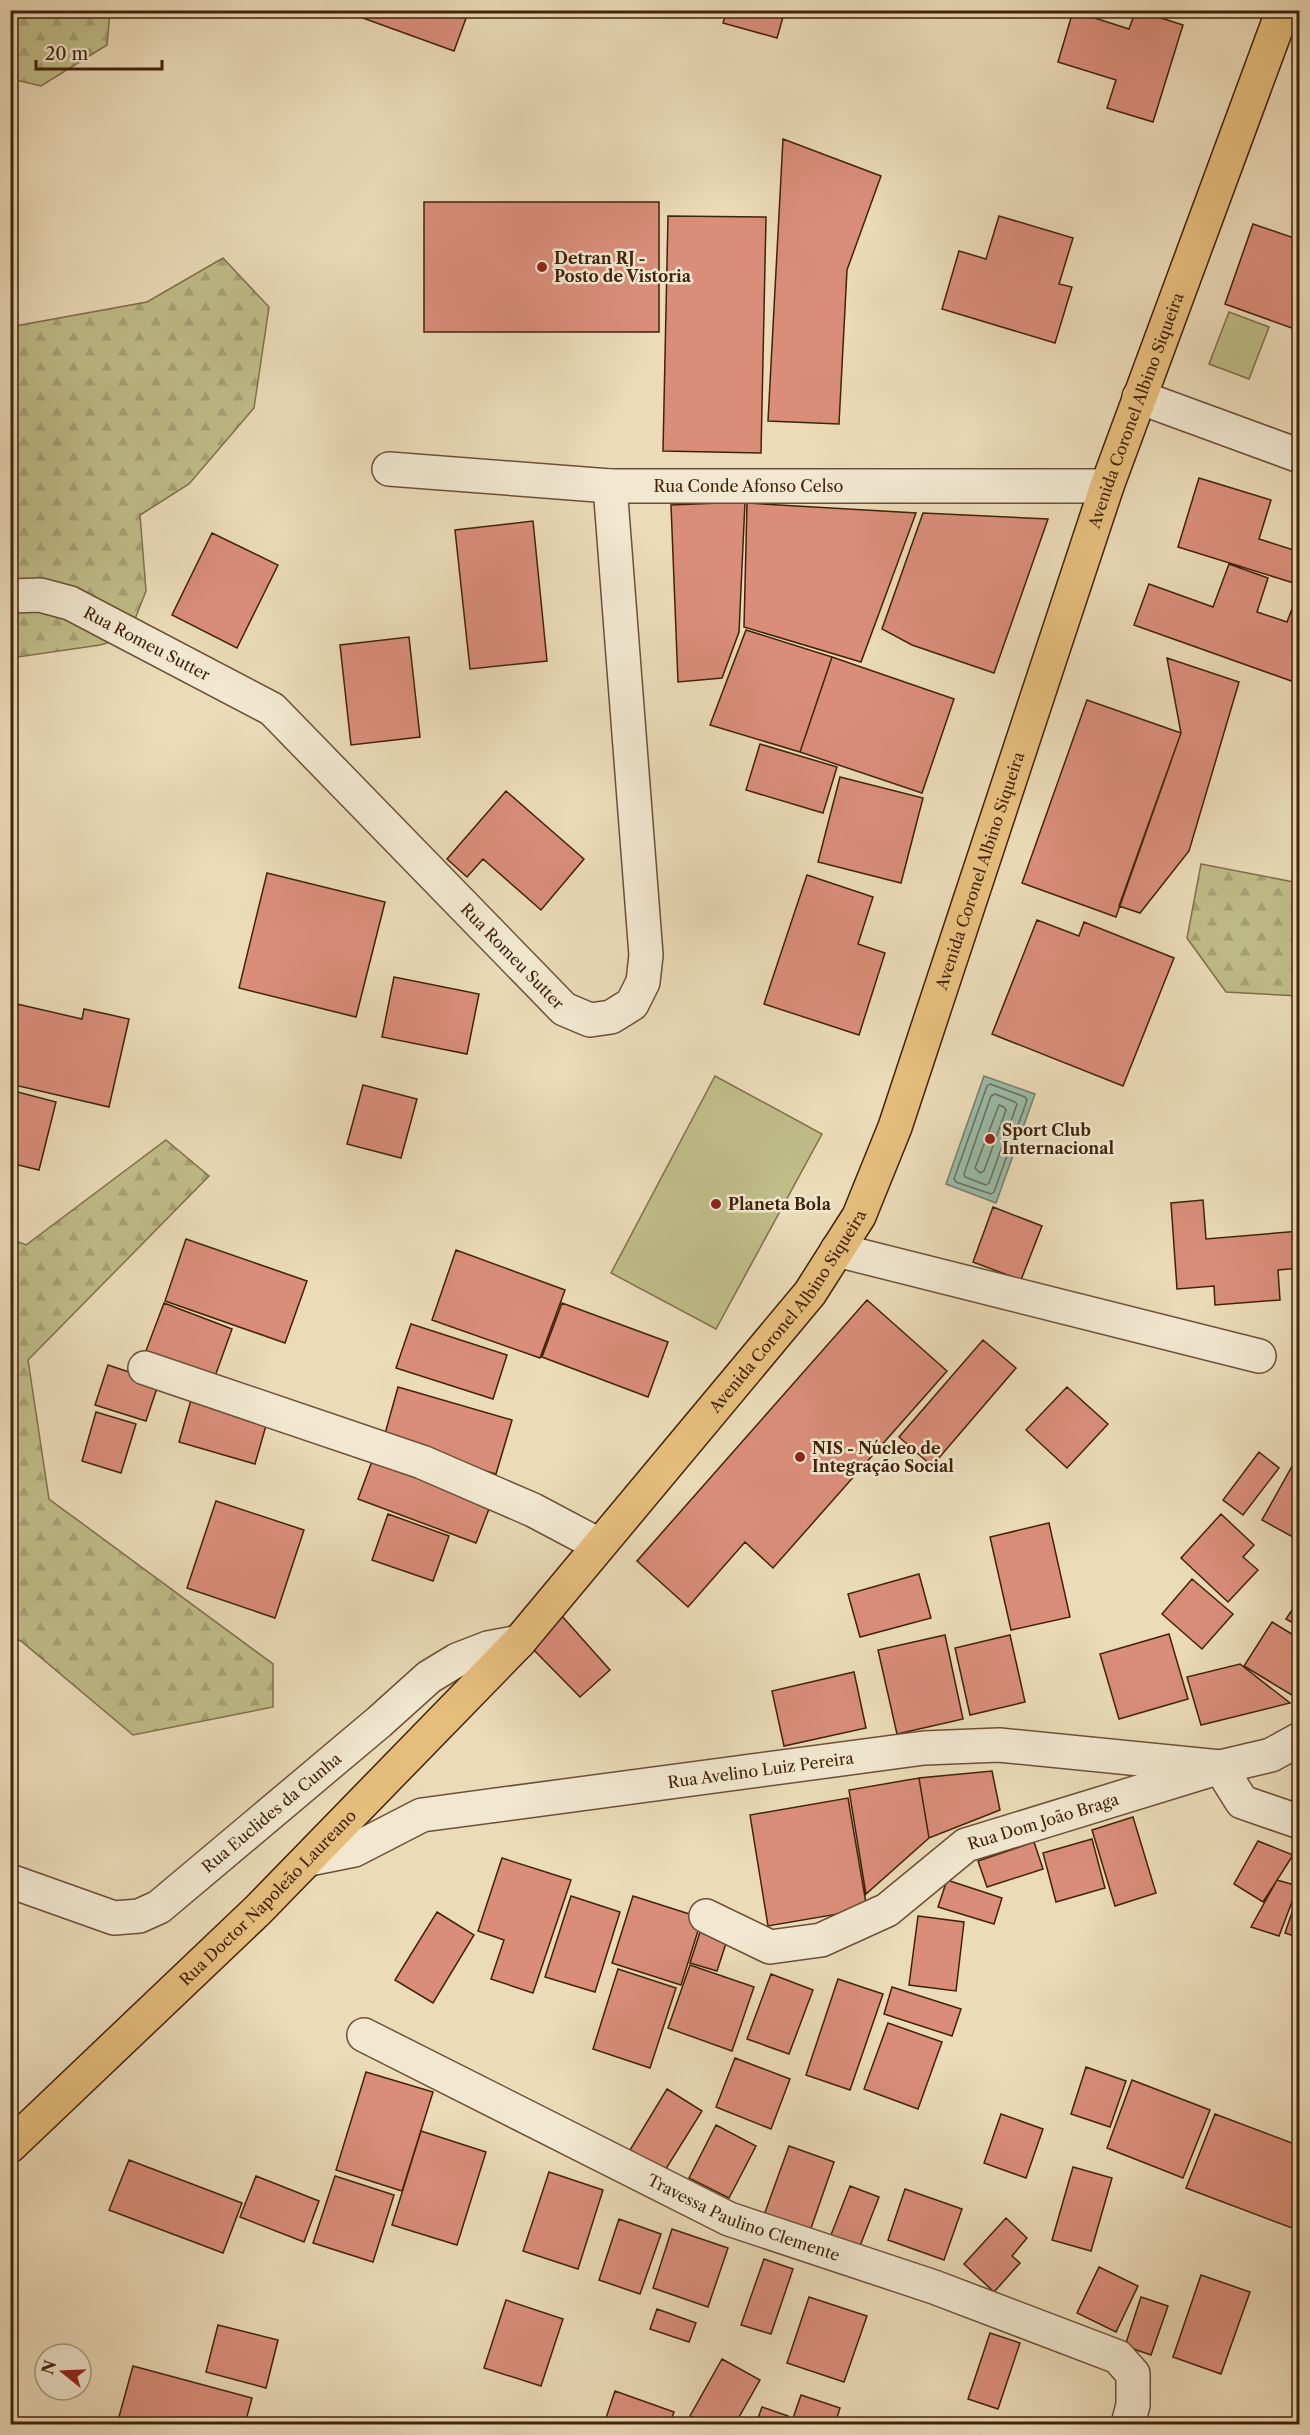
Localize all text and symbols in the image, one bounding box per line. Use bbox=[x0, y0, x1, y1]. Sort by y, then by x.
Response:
scale bar bbox=[36, 33, 162, 71]
text: 20 m bbox=[45, 43, 89, 65]
place label: Detran RJ - Posto de Vistoria bbox=[554, 248, 692, 286]
marker: Detran RJ - Posto de Vistoria bbox=[535, 260, 549, 274]
street label: Avenida Coronel Albino Siqueira bbox=[1083, 289, 1188, 532]
street label: Rua Conde Afonso Celso bbox=[653, 476, 843, 496]
street label: Rua Romeu Sutter bbox=[80, 602, 214, 685]
street label: Avenida Coronel Albino Siqueira bbox=[931, 749, 1029, 993]
street label: Rua Romeu Sutter bbox=[457, 899, 569, 1013]
place label: Sport Club Internacional bbox=[1002, 1120, 1115, 1158]
marker: Sport Club Internacional bbox=[983, 1132, 997, 1146]
place label: Planeta Bola bbox=[728, 1194, 832, 1214]
marker: Planeta Bola bbox=[709, 1197, 723, 1211]
street label: Avenida Coronel Albino Siqueira bbox=[704, 1207, 871, 1417]
place label: NIS - Núcleo de Integração Social bbox=[812, 1438, 954, 1476]
marker: NIS - Núcleo de Integração Social bbox=[793, 1450, 807, 1464]
street label: Rua Avelino Luiz Pereira bbox=[666, 1747, 855, 1792]
street label: Rua Euclides da Cunha bbox=[197, 1748, 345, 1877]
street label: Rua Dom João Braga bbox=[965, 1789, 1122, 1854]
street label: Rua Doctor Napoleão Laureano bbox=[175, 1805, 360, 1990]
street label: Travessa Paulino Clemente bbox=[644, 2170, 843, 2265]
north arrow bbox=[33, 2342, 93, 2402]
text: N bbox=[37, 2358, 60, 2377]

